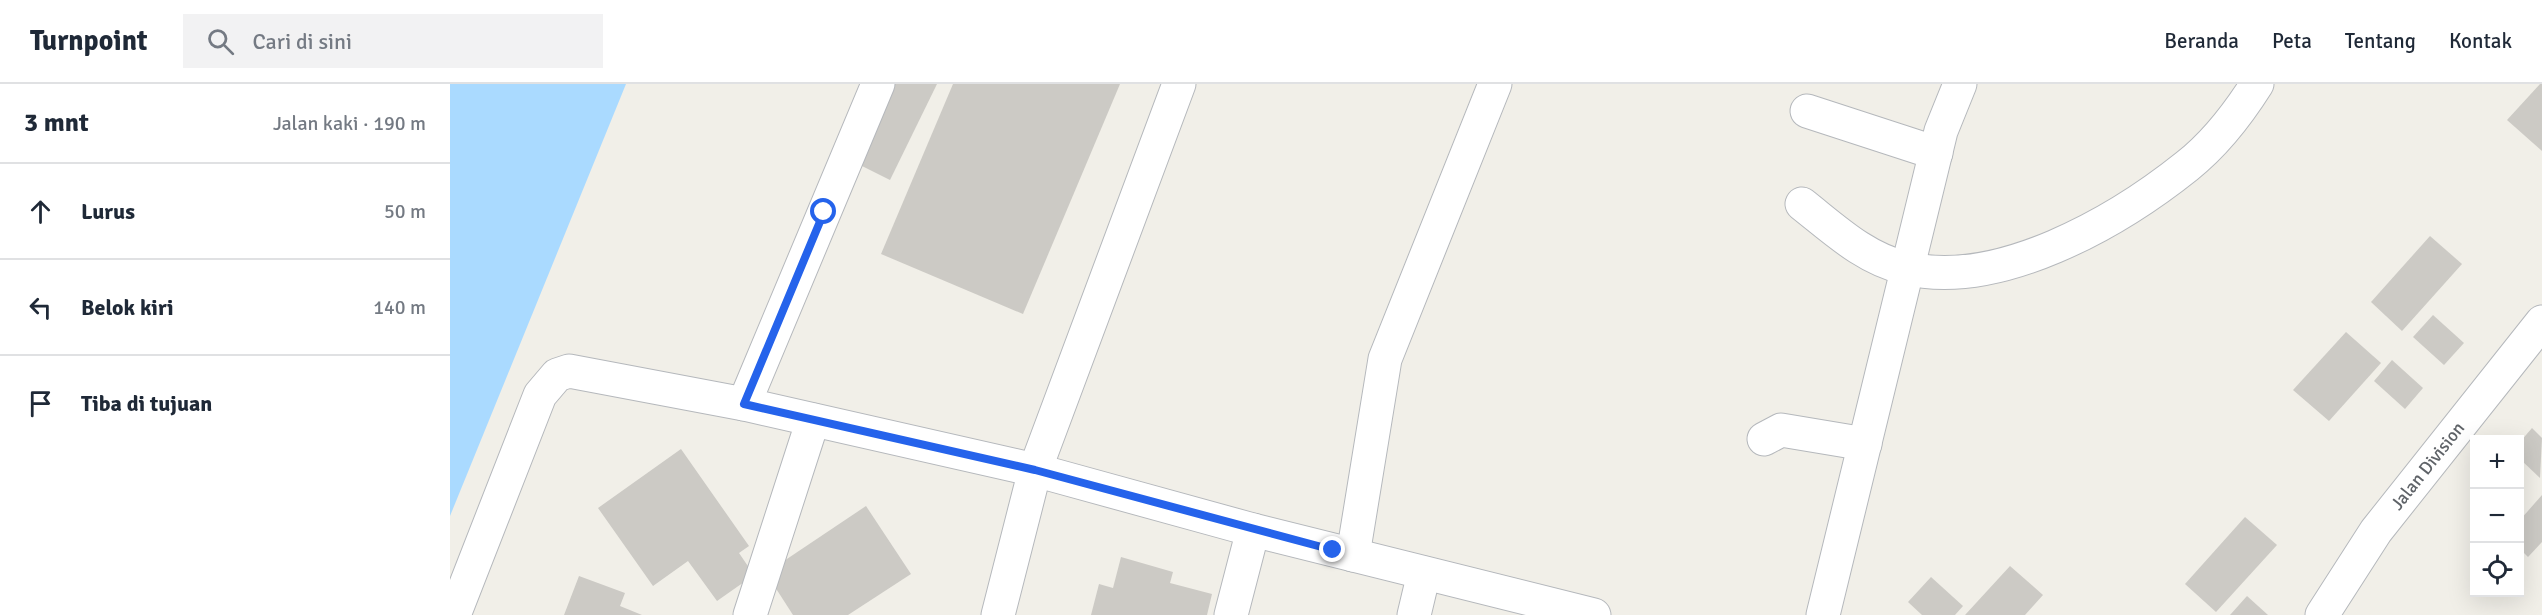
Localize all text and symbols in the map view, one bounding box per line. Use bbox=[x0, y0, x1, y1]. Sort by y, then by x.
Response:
search box bbox=[183, 14, 603, 68]
text: Turnpoint bbox=[30, 24, 147, 58]
icon: search bbox=[204, 25, 237, 58]
text: Cari di sini bbox=[252, 28, 352, 55]
text: Beranda bbox=[2164, 28, 2239, 54]
text: Peta bbox=[2272, 28, 2312, 54]
text: Tentang bbox=[2345, 28, 2416, 54]
text: Kontak bbox=[2449, 28, 2512, 54]
text: 3 mnt bbox=[24, 107, 89, 139]
text: Jalan kaki · 190 m bbox=[273, 111, 426, 136]
icon: ahead bbox=[24, 195, 57, 228]
text: Lurus bbox=[81, 198, 135, 225]
route start bbox=[810, 198, 836, 224]
text: 50 m bbox=[384, 199, 426, 224]
icon: left bbox=[24, 291, 57, 324]
text: Belok kiri bbox=[81, 294, 174, 321]
text: 140 m bbox=[373, 295, 426, 320]
icon: arrive bbox=[24, 387, 57, 420]
text: Tiba di tujuan bbox=[81, 390, 212, 417]
street label: Jalan Division bbox=[2386, 417, 2469, 514]
map controls bbox=[2470, 435, 2524, 597]
button: + bbox=[2470, 435, 2524, 489]
button: − bbox=[2470, 489, 2524, 543]
route end bbox=[1319, 536, 1345, 562]
button: locate bbox=[2470, 543, 2524, 597]

